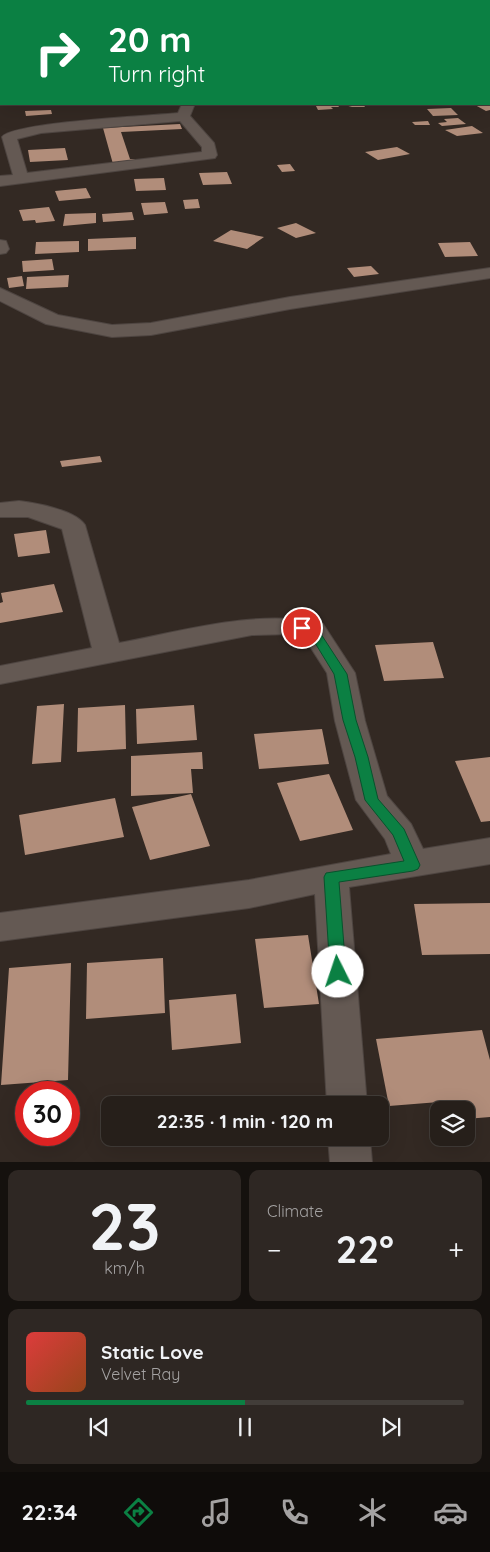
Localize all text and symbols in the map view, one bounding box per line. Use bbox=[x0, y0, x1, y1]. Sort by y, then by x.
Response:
text: 20 m bbox=[108, 17, 191, 61]
icon: right bbox=[25, 20, 90, 85]
text: Turn right bbox=[108, 60, 205, 88]
pin bbox=[281, 607, 323, 649]
icon: arrive bbox=[288, 614, 316, 642]
position arrow bbox=[311, 945, 363, 997]
speed limit sign: 30 bbox=[15, 1081, 80, 1146]
map controls bbox=[430, 1101, 475, 1146]
button: layers bbox=[430, 1101, 475, 1146]
text: 22:35 · 1 min · 120 m bbox=[157, 1109, 333, 1133]
text: 23 bbox=[89, 1185, 160, 1266]
text: Climate bbox=[267, 1201, 323, 1221]
text: 22° bbox=[336, 1225, 394, 1273]
text: − bbox=[267, 1232, 282, 1267]
text: + bbox=[448, 1232, 464, 1267]
text: km/h bbox=[104, 1258, 145, 1278]
text: Static Love bbox=[101, 1340, 204, 1364]
text: Velvet Ray bbox=[101, 1364, 180, 1384]
icon: previous bbox=[85, 1413, 113, 1441]
icon: pause bbox=[231, 1413, 259, 1441]
icon: next bbox=[377, 1413, 405, 1441]
icon: directions bbox=[121, 1495, 156, 1530]
icon: music bbox=[199, 1495, 234, 1530]
icon: phone bbox=[277, 1495, 312, 1530]
icon: climate bbox=[355, 1495, 390, 1530]
icon: car bbox=[433, 1495, 468, 1530]
text: 22:34 bbox=[22, 1498, 77, 1526]

